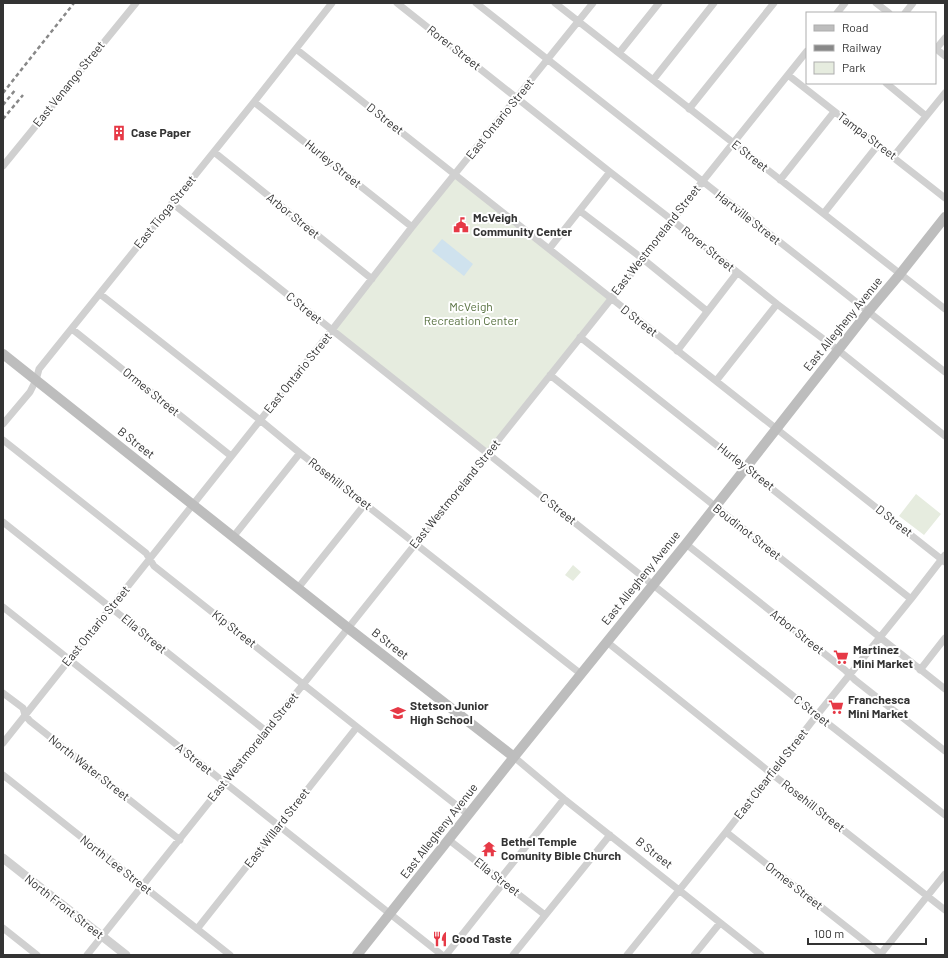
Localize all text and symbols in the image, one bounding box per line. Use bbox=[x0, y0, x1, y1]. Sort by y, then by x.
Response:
legend bbox=[806, 12, 936, 84]
text: Road bbox=[842, 20, 869, 34]
street label: Rorer Street bbox=[425, 22, 484, 72]
street label: East Venango Street bbox=[29, 38, 107, 129]
text: Railway bbox=[842, 40, 882, 54]
text: Park bbox=[842, 60, 866, 74]
street label: East Ontario Street bbox=[462, 75, 536, 161]
street label: D Street bbox=[365, 100, 407, 137]
street label: Tampa Street bbox=[835, 108, 900, 162]
building icon: Case Paper bbox=[110, 124, 128, 142]
place label: Case Paper bbox=[131, 125, 191, 139]
street label: Hurley Street bbox=[303, 136, 365, 190]
street label: E Street bbox=[730, 137, 772, 174]
street label: East Tioga Street bbox=[130, 172, 198, 251]
street label: East Westmoreland Street bbox=[608, 181, 703, 297]
street label: Hartville Street bbox=[713, 187, 784, 247]
street label: Arbor Street bbox=[264, 190, 323, 241]
place label: McVeigh Community Center bbox=[473, 210, 573, 238]
public building icon: McVeigh Community Center bbox=[452, 216, 470, 234]
street label: Rorer Street bbox=[679, 223, 738, 274]
street label: East Allegheny Avenue bbox=[800, 274, 884, 373]
street label: C Street bbox=[284, 288, 326, 326]
park label: McVeigh Recreation Center bbox=[424, 299, 519, 327]
street label: D Street bbox=[619, 302, 661, 339]
street label: East Ontario Street bbox=[260, 329, 334, 415]
street label: Ormes Street bbox=[120, 364, 183, 418]
street label: B Street bbox=[115, 424, 158, 461]
street label: East Westmoreland Street bbox=[406, 436, 503, 551]
street label: Hurley Street bbox=[715, 440, 778, 493]
street label: Rosehill Street bbox=[306, 454, 375, 512]
street label: C Street bbox=[538, 490, 580, 527]
street label: Boudinot Street bbox=[711, 500, 784, 562]
street label: D Street bbox=[874, 502, 916, 539]
street label: East Allegheny Avenue bbox=[598, 528, 682, 627]
street label: East Ontario Street bbox=[58, 582, 132, 668]
street label: Arbor Street bbox=[768, 606, 827, 656]
street label: Kip Street bbox=[210, 607, 259, 650]
street label: Ella Street bbox=[119, 611, 170, 656]
street label: B Street bbox=[369, 625, 412, 662]
place label: Martinez Mini Market bbox=[853, 642, 913, 670]
supermarket icon: Martinez Mini Market bbox=[832, 648, 850, 666]
street label: East Westmoreland Street bbox=[204, 689, 301, 804]
street label: C Street bbox=[792, 692, 834, 729]
place label: Franchesca Mini Market bbox=[848, 692, 910, 720]
place label: Stetson Junior High School bbox=[410, 698, 489, 726]
supermarket icon: Franchesca Mini Market bbox=[827, 698, 845, 716]
school or university icon: Stetson Junior High School bbox=[389, 704, 407, 722]
street label: East Clearfield Street bbox=[731, 725, 810, 821]
street label: North Water Street bbox=[46, 731, 133, 803]
street label: A Street bbox=[174, 740, 216, 777]
street label: Rosehill Street bbox=[779, 776, 848, 834]
street label: East Allegheny Avenue bbox=[397, 780, 480, 881]
street label: East Willard Street bbox=[241, 785, 312, 870]
street label: North Lee Street bbox=[78, 832, 155, 897]
place label: Bethel Temple Comunity Bible Church bbox=[501, 834, 621, 862]
street label: B Street bbox=[633, 834, 676, 871]
temple icon: Bethel Temple Comunity Bible Church bbox=[480, 840, 498, 858]
street label: Ella Street bbox=[472, 854, 523, 898]
street label: Ormes Street bbox=[763, 858, 826, 912]
street label: North Front Street bbox=[22, 871, 107, 941]
scale bar bbox=[808, 920, 926, 946]
text: 100 m bbox=[814, 926, 844, 940]
restaurant icon: Good Taste bbox=[431, 930, 449, 948]
place label: Good Taste bbox=[452, 931, 512, 945]

